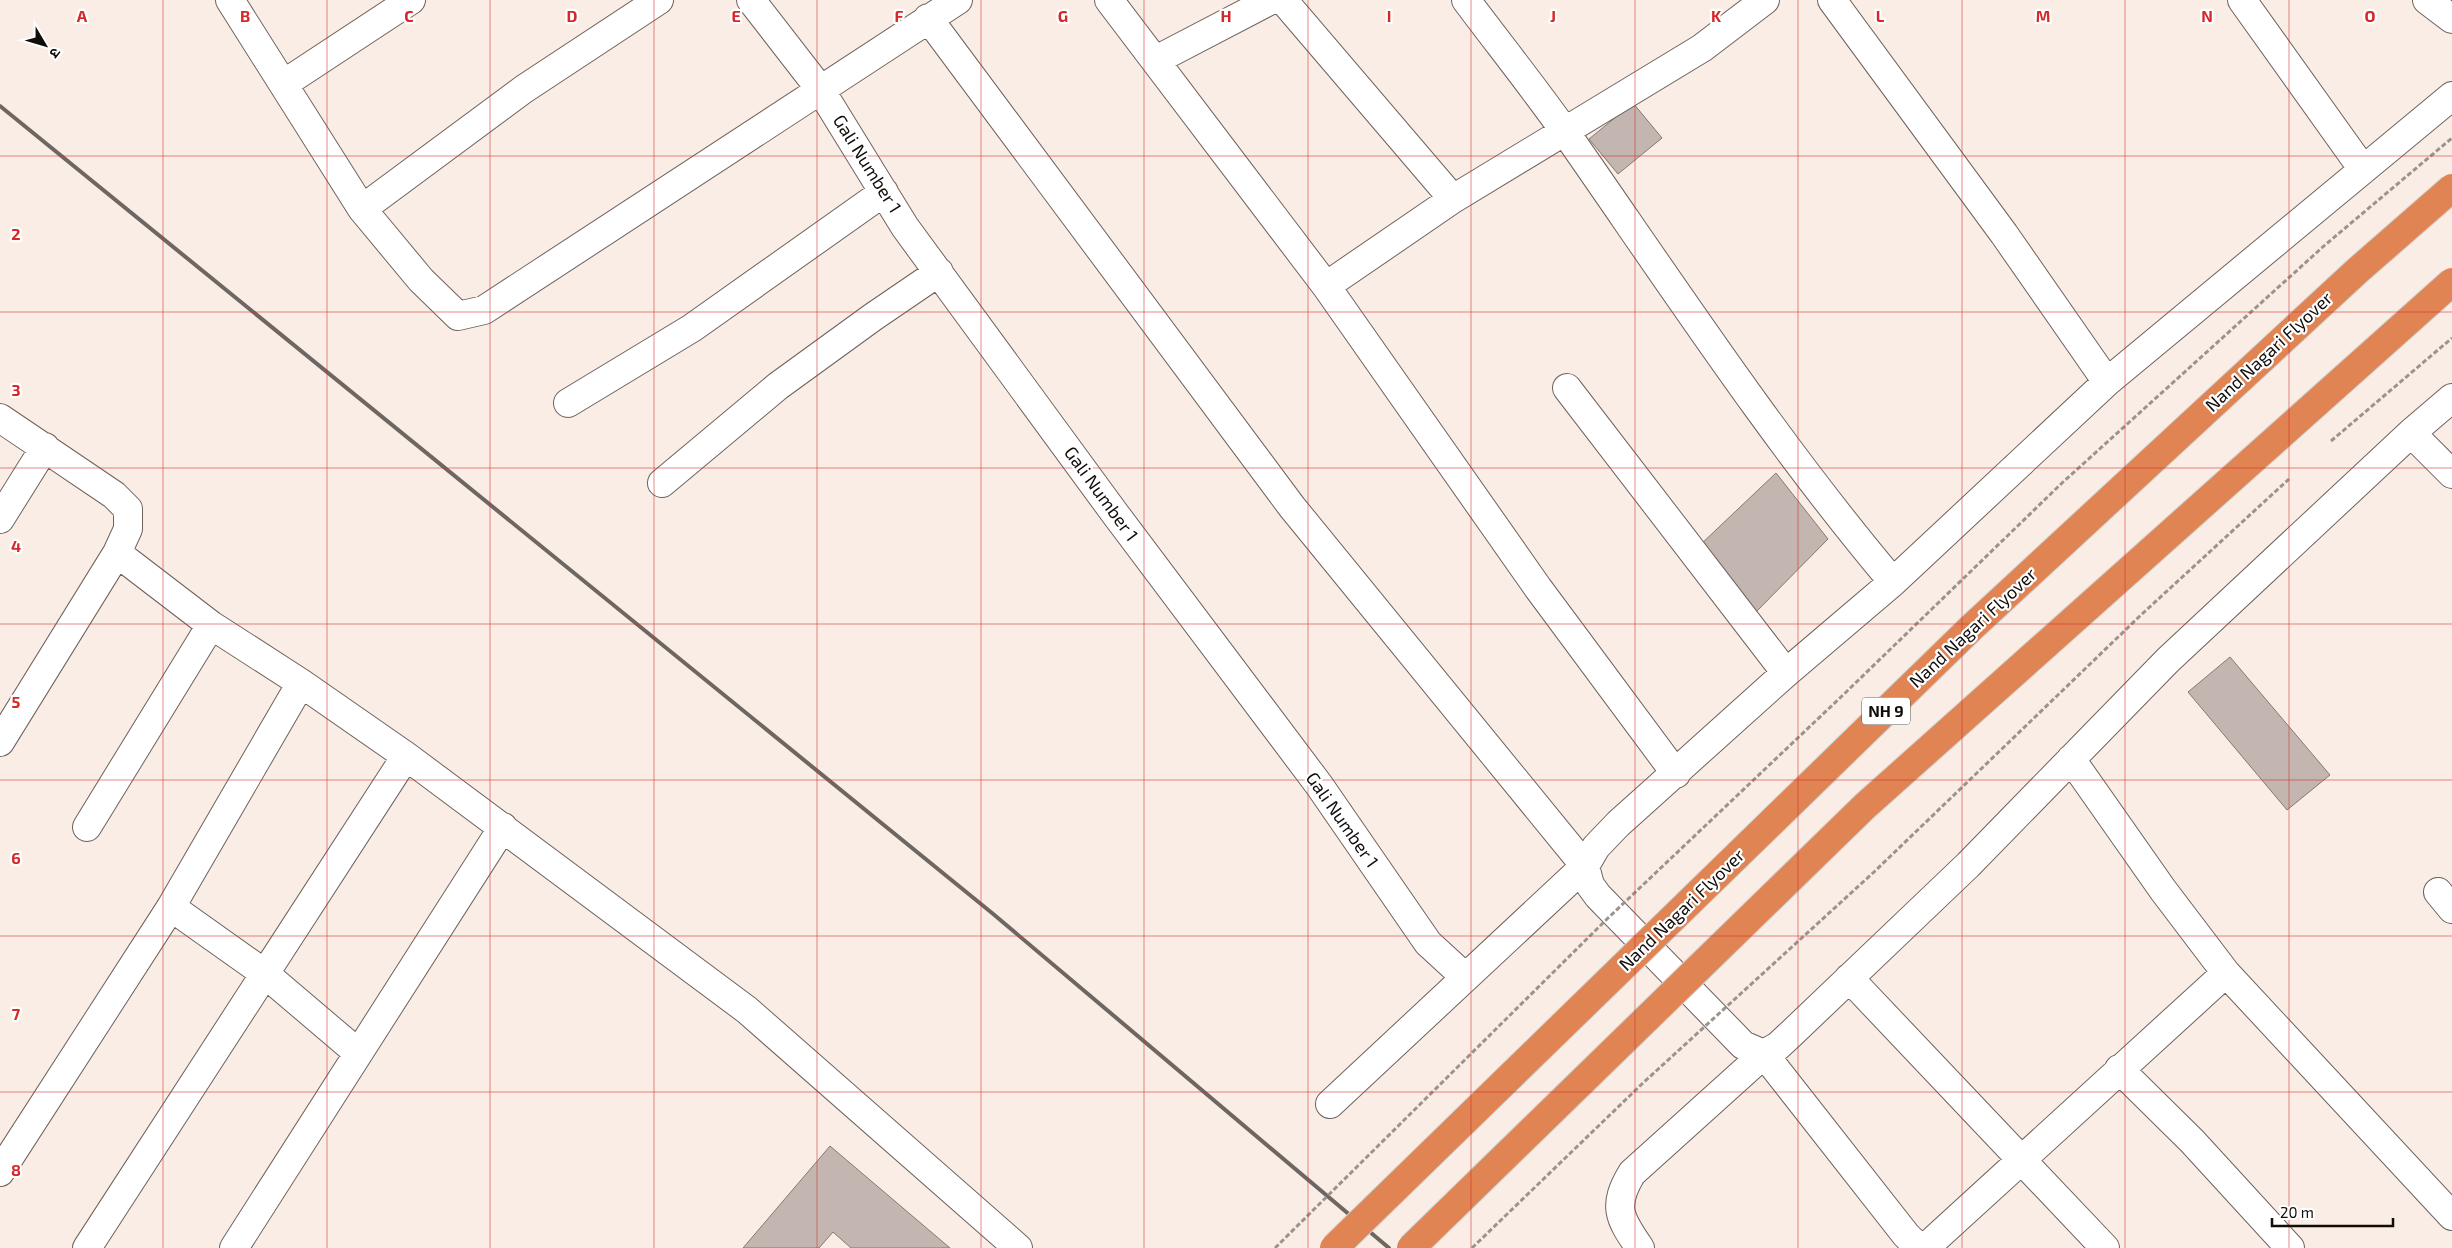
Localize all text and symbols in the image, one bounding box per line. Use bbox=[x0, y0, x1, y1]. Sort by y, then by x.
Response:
text: A bbox=[77, 6, 88, 25]
text: B bbox=[240, 6, 250, 25]
text: C bbox=[404, 6, 414, 25]
text: D bbox=[567, 6, 578, 25]
text: E bbox=[731, 6, 741, 25]
text: F bbox=[895, 6, 904, 25]
text: G bbox=[1058, 6, 1068, 25]
text: H bbox=[1220, 6, 1232, 25]
text: I bbox=[1387, 6, 1391, 25]
text: J bbox=[1550, 6, 1556, 25]
text: K bbox=[1711, 6, 1722, 25]
text: L bbox=[1876, 6, 1885, 25]
text: M bbox=[2036, 6, 2050, 25]
text: N bbox=[2201, 6, 2213, 25]
text: O bbox=[2364, 6, 2376, 25]
north arrow bbox=[20, 20, 70, 70]
text: उ bbox=[46, 45, 65, 62]
street label: Gali Number 1 bbox=[829, 110, 907, 217]
text: 2 bbox=[11, 224, 21, 243]
street label: Nand Nagari Flyover bbox=[2200, 287, 2337, 416]
text: 3 bbox=[11, 380, 21, 399]
street label: Gali Number 1 bbox=[1060, 442, 1144, 545]
text: 4 bbox=[11, 536, 21, 555]
street label: Nand Nagari Flyover bbox=[1904, 563, 2041, 692]
text: 5 bbox=[12, 692, 21, 711]
road number: NH 9 bbox=[1862, 698, 1910, 724]
street label: Gali Number 1 bbox=[1302, 767, 1384, 871]
street label: Nand Nagari Flyover bbox=[1614, 844, 1749, 975]
text: 6 bbox=[11, 848, 21, 867]
text: 7 bbox=[12, 1004, 21, 1023]
text: 8 bbox=[11, 1160, 21, 1179]
scale bar bbox=[2272, 1196, 2393, 1228]
text: 20 m bbox=[2280, 1203, 2314, 1221]

